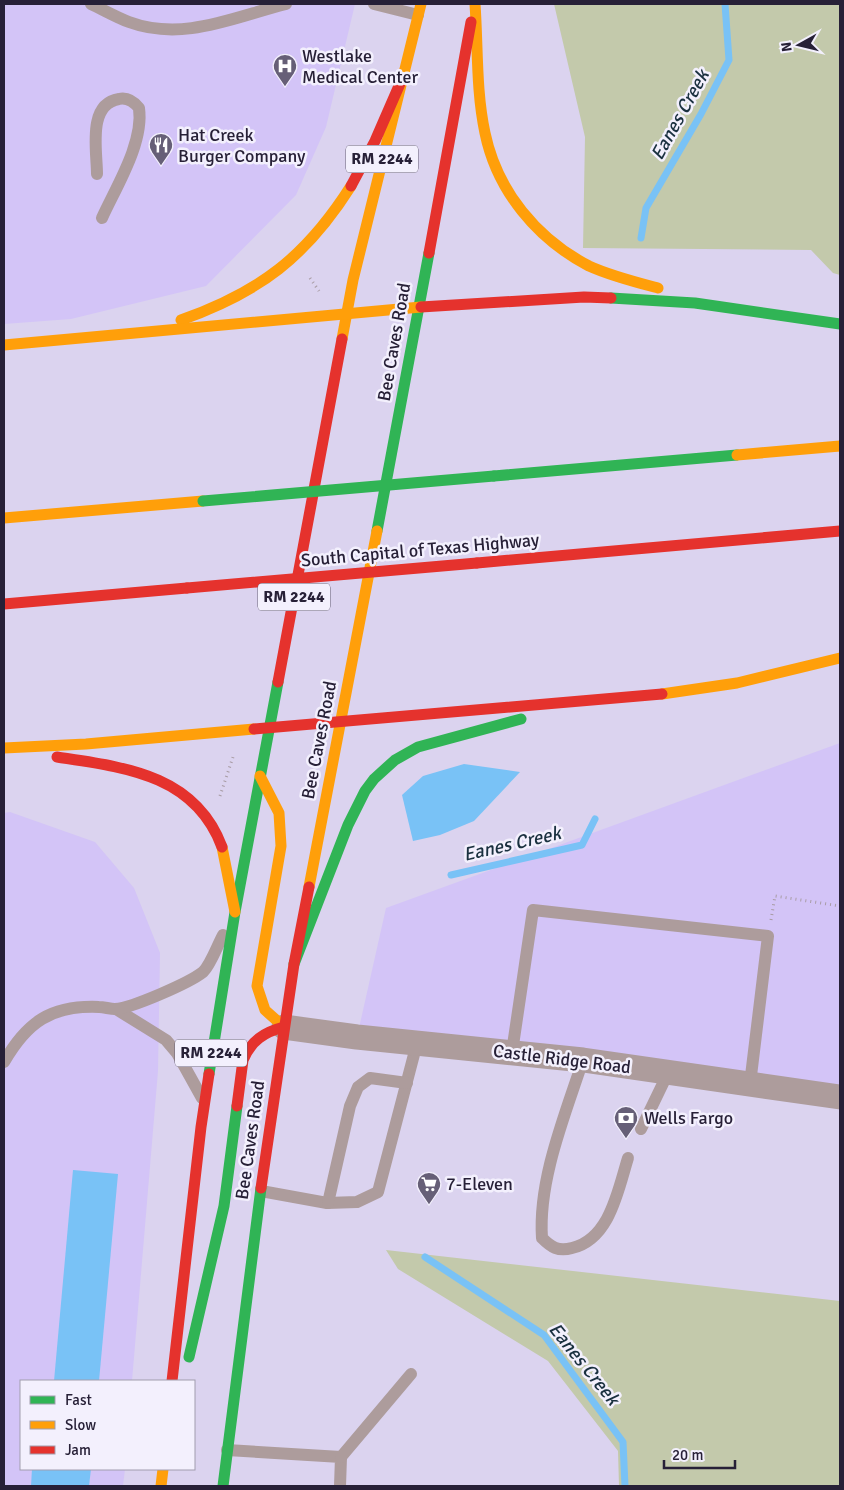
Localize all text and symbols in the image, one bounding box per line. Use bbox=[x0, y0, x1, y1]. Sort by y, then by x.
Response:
north arrow bbox=[774, 20, 824, 70]
text: N bbox=[778, 41, 796, 53]
place label: Westlake Medical Center bbox=[302, 45, 418, 88]
hospital icon: Westlake Medical Center bbox=[272, 53, 298, 87]
water label: Eanes Creek bbox=[645, 64, 715, 164]
place label: Hat Creek Burger Company bbox=[178, 124, 306, 167]
restaurant icon: Hat Creek Burger Company bbox=[148, 132, 174, 166]
road number: RM 2244 bbox=[346, 146, 418, 172]
street label: Bee Caves Road bbox=[373, 281, 415, 403]
street label: South Capital of Texas Highway bbox=[300, 529, 541, 571]
road number: RM 2244 bbox=[258, 584, 330, 610]
street label: Bee Caves Road bbox=[297, 679, 341, 801]
water label: Eanes Creek bbox=[461, 821, 565, 867]
road number: RM 2244 bbox=[175, 1040, 247, 1066]
street label: Castle Ridge Road bbox=[492, 1040, 632, 1078]
street label: Bee Caves Road bbox=[231, 1079, 269, 1201]
bank icon: Wells Fargo bbox=[613, 1105, 639, 1139]
place label: Wells Fargo bbox=[644, 1107, 733, 1129]
supermarket icon: 7-Eleven bbox=[416, 1171, 442, 1205]
place label: 7-Eleven bbox=[446, 1173, 513, 1195]
water label: Eanes Creek bbox=[543, 1318, 625, 1411]
legend bbox=[20, 1380, 195, 1470]
text: Fast bbox=[65, 1391, 92, 1409]
text: Slow bbox=[65, 1416, 96, 1434]
scale bar bbox=[664, 1438, 735, 1470]
text: Jam bbox=[65, 1441, 91, 1459]
text: 20 m bbox=[672, 1446, 703, 1464]

